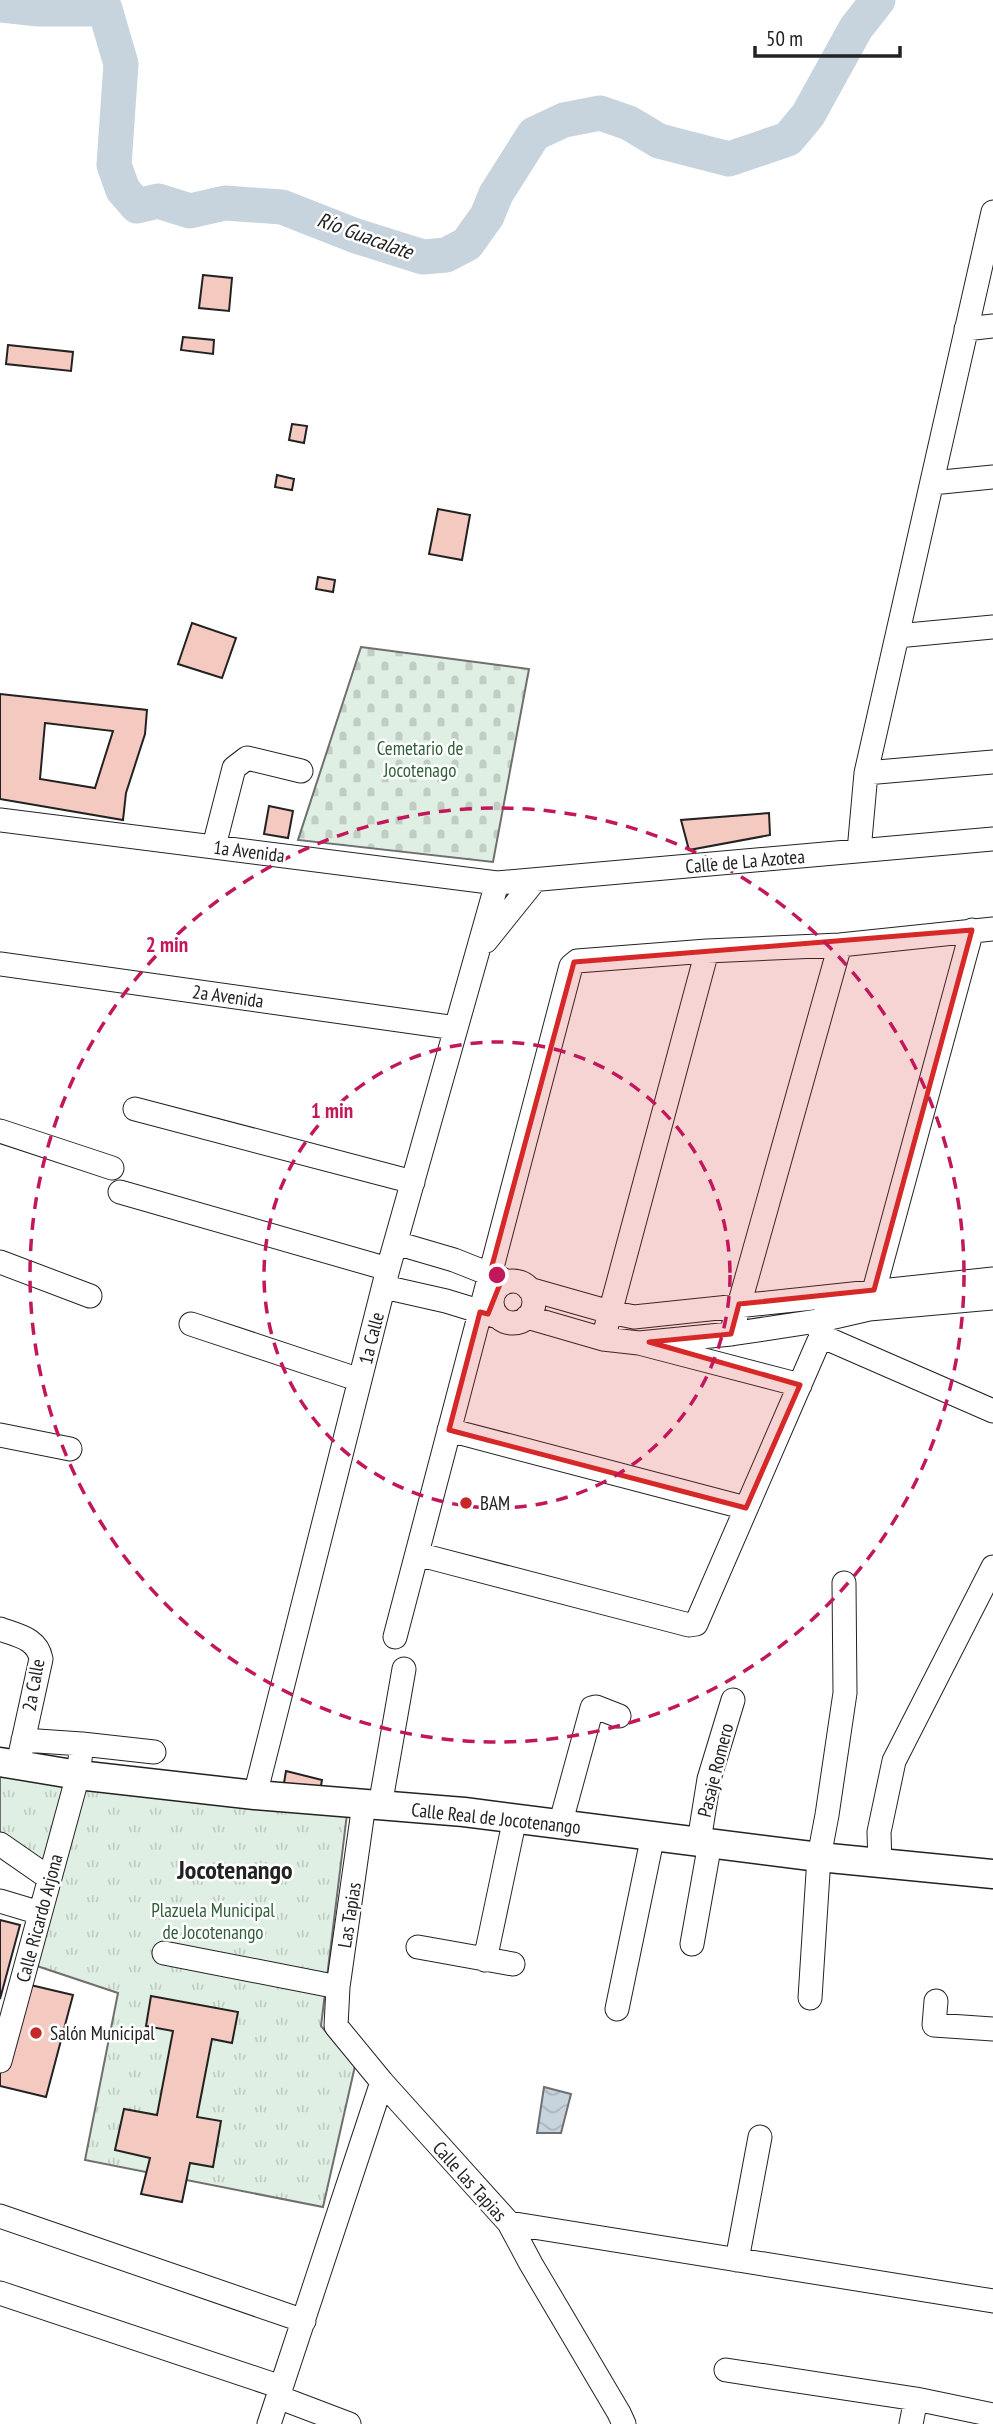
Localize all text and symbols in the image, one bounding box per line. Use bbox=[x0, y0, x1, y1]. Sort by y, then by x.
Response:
scale bar bbox=[755, 14, 900, 58]
text: 50 m bbox=[766, 25, 803, 52]
water label: Río Guacalate bbox=[314, 206, 418, 266]
park label: Cemetario de Jocotenago bbox=[377, 736, 463, 782]
street label: 1a Avenida bbox=[212, 835, 286, 867]
street label: Calle de La Azotea bbox=[684, 844, 806, 878]
text: 2 min bbox=[146, 931, 188, 958]
street label: 2a Avenida bbox=[191, 979, 265, 1013]
text: 1 min bbox=[311, 1097, 353, 1124]
centre of rings bbox=[485, 1263, 509, 1287]
street label: 1a Calle bbox=[353, 1309, 389, 1367]
place label: BAM bbox=[480, 1491, 510, 1515]
marker: BAM bbox=[458, 1495, 474, 1511]
street label: 2a Calle bbox=[17, 1657, 49, 1713]
street label: Pasaje Romero bbox=[692, 1721, 738, 1819]
street label: Calle Real de Jocotenango bbox=[410, 1797, 582, 1839]
street label: Calle Ricardo Arjona bbox=[10, 1851, 68, 1985]
district label: Jocotenango bbox=[176, 1853, 293, 1886]
street label: Las Tapias bbox=[332, 1880, 366, 1950]
park label: Plazuela Municipal de Jocotenango bbox=[151, 1898, 275, 1944]
place label: Salón Municipal bbox=[50, 2021, 155, 2045]
marker: Salón Municipal bbox=[28, 2025, 44, 2041]
street label: Calle las Tapias bbox=[428, 2136, 512, 2226]

